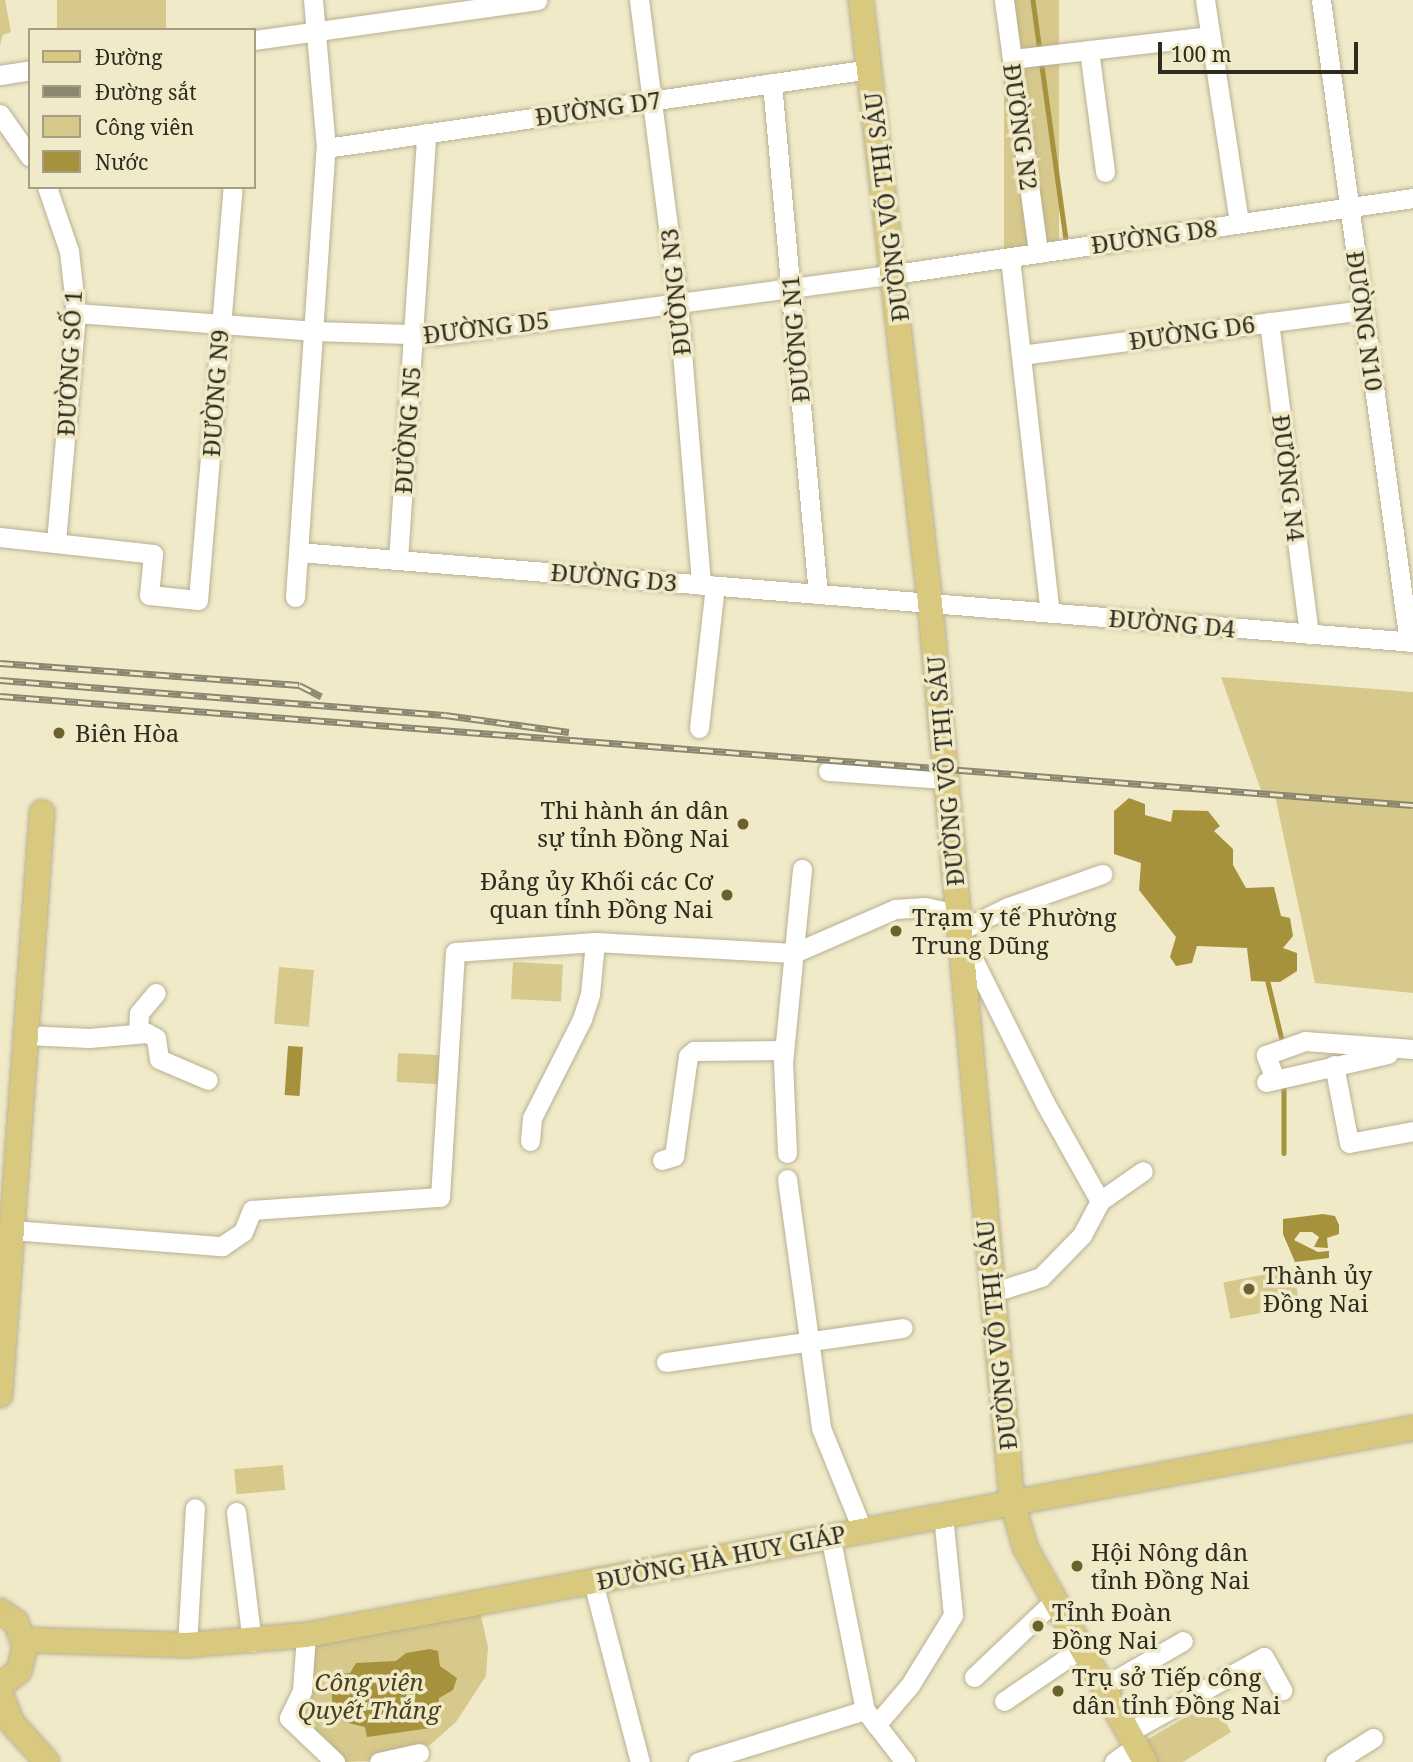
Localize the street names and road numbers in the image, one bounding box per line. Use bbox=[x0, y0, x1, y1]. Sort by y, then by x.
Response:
street label: ĐƯỜNG N2 bbox=[998, 62, 1044, 192]
street label: ĐƯỜNG D7 bbox=[533, 85, 663, 131]
street label: ĐƯỜNG VÕ THỊ SÁU bbox=[858, 91, 914, 323]
street label: ĐƯỜNG D8 bbox=[1089, 213, 1219, 259]
street label: ĐƯỜNG N3 bbox=[654, 227, 696, 357]
street label: ĐƯỜNG N10 bbox=[1341, 249, 1389, 393]
street label: ĐƯỜNG N1 bbox=[775, 274, 815, 404]
street label: ĐƯỜNG SỐ 1 bbox=[51, 289, 87, 437]
street label: ĐƯỜNG D5 bbox=[421, 305, 551, 349]
street label: ĐƯỜNG D6 bbox=[1127, 309, 1257, 355]
street label: ĐƯỜNG N9 bbox=[196, 328, 234, 458]
street label: ĐƯỜNG N5 bbox=[388, 365, 426, 495]
street label: ĐƯỜNG N4 bbox=[1267, 413, 1311, 543]
street label: ĐƯỜNG D3 bbox=[550, 557, 678, 597]
street label: ĐƯỜNG D4 bbox=[1108, 603, 1236, 643]
street label: ĐƯỜNG VÕ THỊ SÁU bbox=[921, 655, 969, 887]
street label: ĐƯỜNG VÕ THỊ SÁU bbox=[970, 1219, 1022, 1451]
street label: ĐƯỜNG HÀ HUY GIÁP bbox=[594, 1519, 848, 1595]

